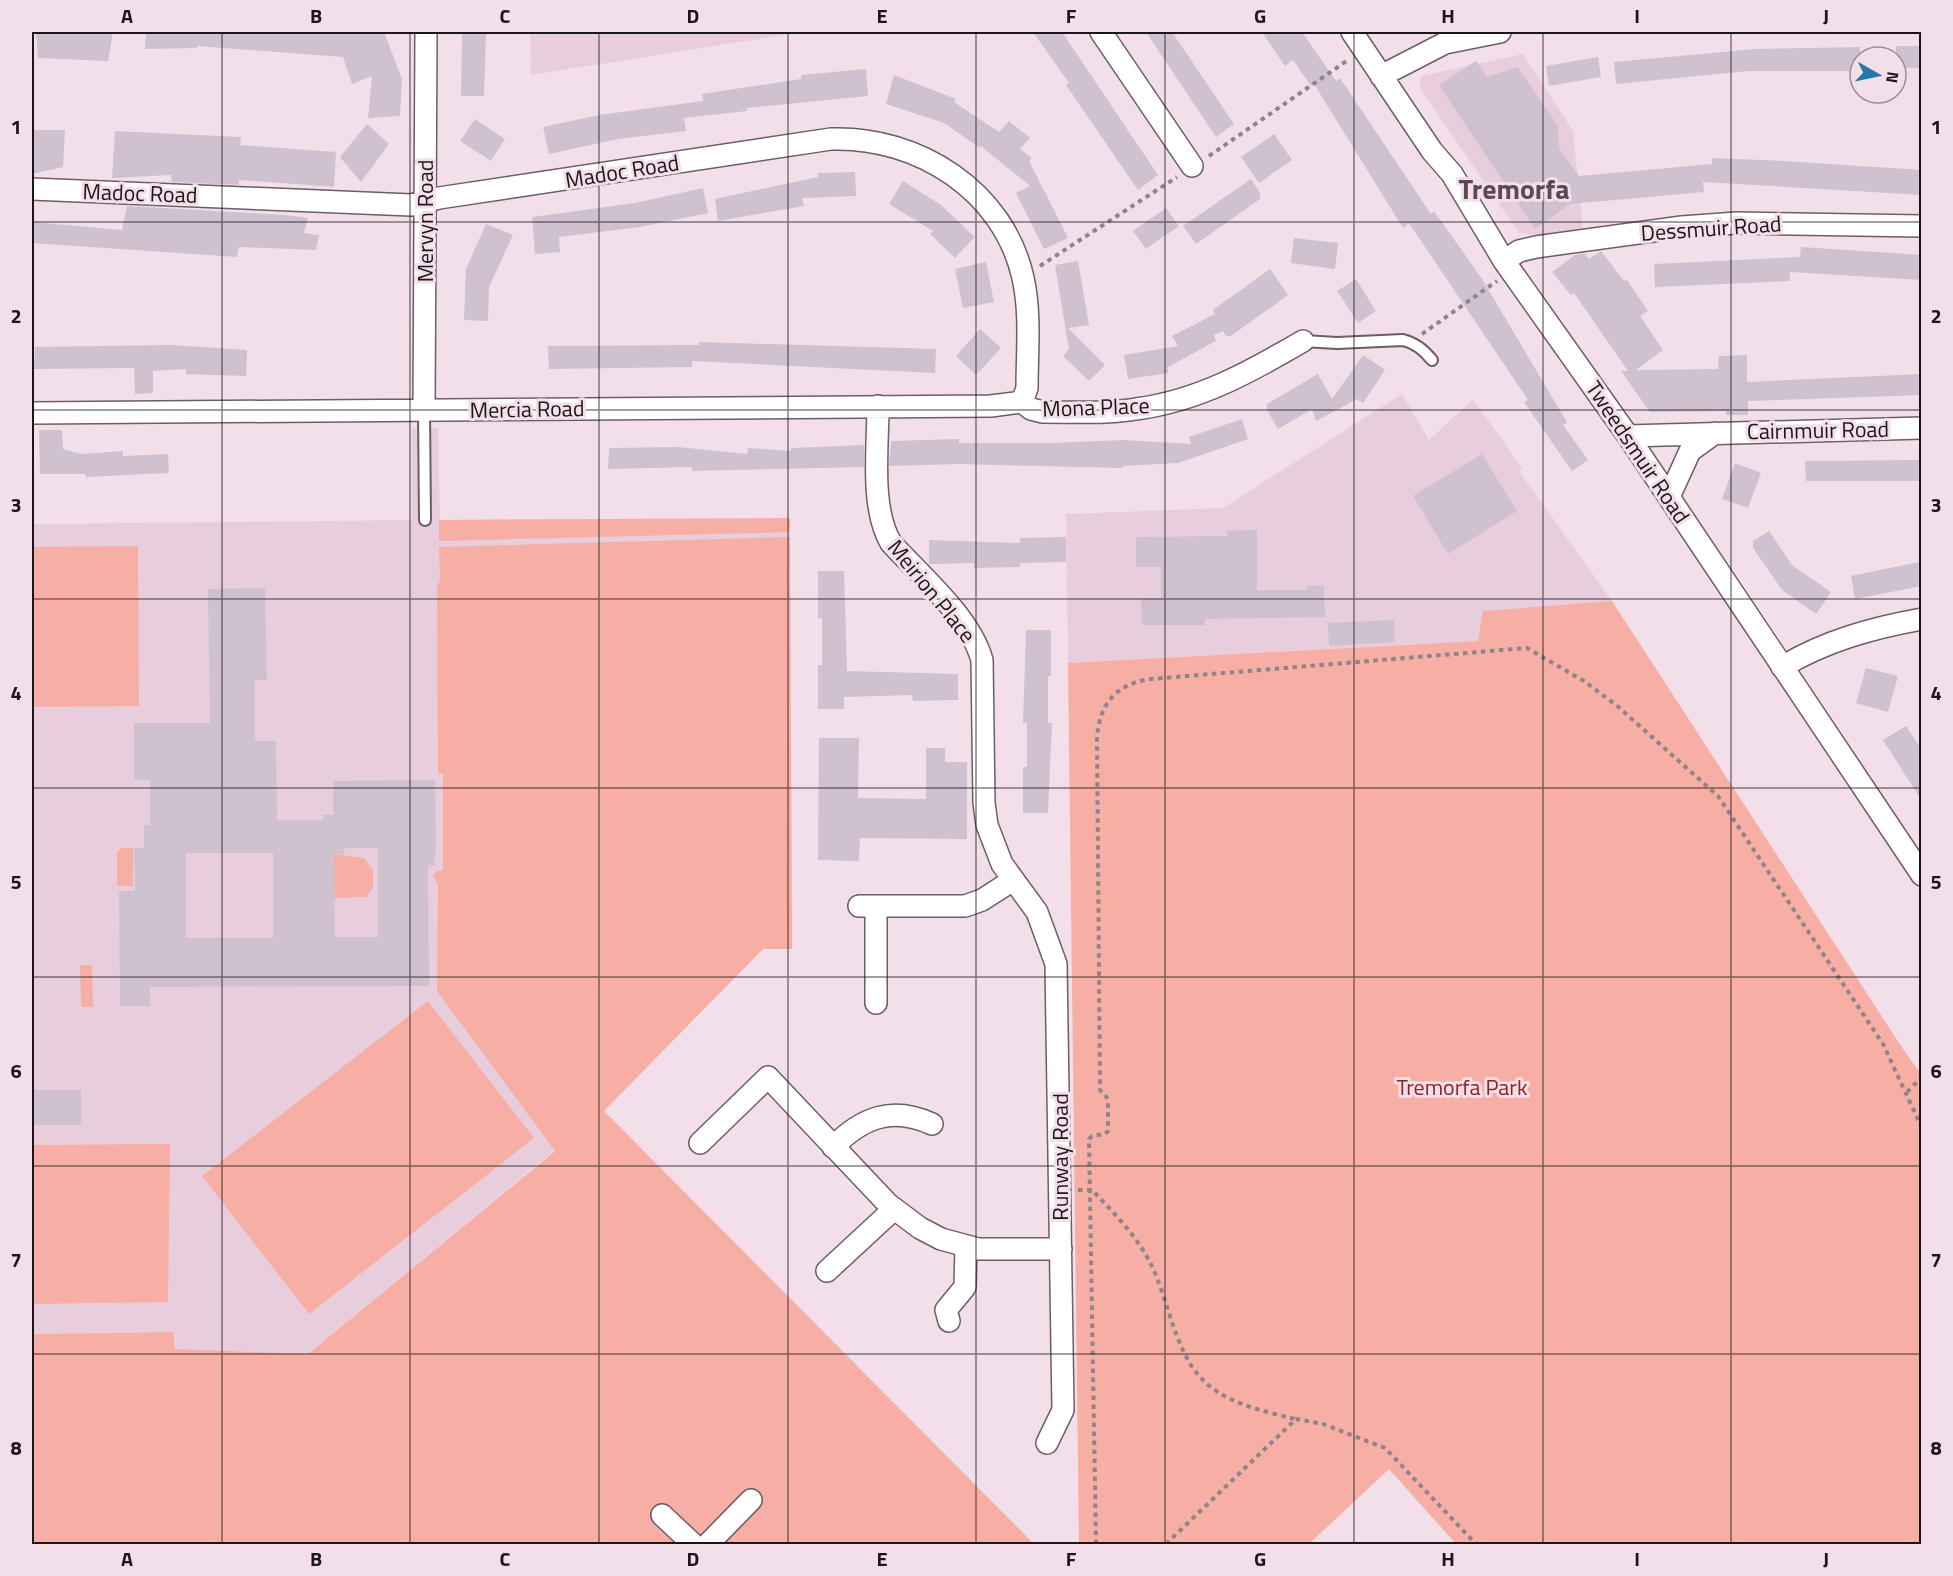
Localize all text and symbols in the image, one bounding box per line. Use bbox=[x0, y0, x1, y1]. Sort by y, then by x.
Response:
text: A bbox=[121, 0, 133, 31]
text: B bbox=[310, 0, 322, 31]
text: C bbox=[500, 0, 511, 31]
text: D bbox=[687, 0, 699, 31]
text: E bbox=[876, 0, 888, 31]
text: F bbox=[1066, 0, 1077, 31]
text: G bbox=[1254, 0, 1266, 31]
text: H bbox=[1441, 0, 1455, 31]
text: I bbox=[1634, 0, 1640, 31]
text: J bbox=[1823, 0, 1829, 31]
north arrow bbox=[1848, 45, 1908, 105]
text: N bbox=[1880, 70, 1906, 85]
text: 1 bbox=[10, 111, 22, 142]
text: 1 bbox=[1930, 111, 1942, 142]
street label: Madoc Road bbox=[563, 145, 681, 197]
street label: Mervyn Road bbox=[408, 160, 442, 282]
district label: Tremorfa bbox=[1458, 167, 1570, 210]
street label: Madoc Road bbox=[82, 174, 198, 212]
street label: Dessmuir Road bbox=[1640, 206, 1782, 250]
text: 2 bbox=[10, 300, 22, 331]
text: 2 bbox=[1930, 300, 1942, 331]
street label: Tweedsmuir Road bbox=[1578, 374, 1698, 530]
street label: Mona Place bbox=[1042, 388, 1150, 426]
street label: Mercia Road bbox=[469, 391, 585, 427]
street label: Cairnmuir Road bbox=[1747, 412, 1889, 448]
text: 3 bbox=[10, 489, 22, 520]
text: 3 bbox=[1930, 489, 1942, 520]
street label: Meirion Place bbox=[880, 532, 984, 650]
text: 4 bbox=[10, 677, 22, 708]
text: 4 bbox=[1930, 677, 1942, 708]
text: 5 bbox=[10, 866, 22, 897]
text: 5 bbox=[1930, 866, 1942, 897]
text: 6 bbox=[10, 1055, 22, 1086]
text: 6 bbox=[1930, 1055, 1942, 1086]
park label: Tremorfa Park bbox=[1396, 1070, 1528, 1104]
street label: Runway Road bbox=[1043, 1093, 1077, 1221]
text: 7 bbox=[10, 1244, 22, 1275]
text: 7 bbox=[1930, 1244, 1942, 1275]
text: 8 bbox=[10, 1432, 22, 1463]
text: 8 bbox=[1930, 1432, 1942, 1463]
text: A bbox=[121, 1543, 133, 1574]
text: B bbox=[310, 1543, 322, 1574]
text: C bbox=[500, 1543, 511, 1574]
text: D bbox=[687, 1543, 699, 1574]
text: E bbox=[876, 1543, 888, 1574]
text: F bbox=[1066, 1543, 1077, 1574]
text: G bbox=[1254, 1543, 1266, 1574]
text: H bbox=[1441, 1543, 1455, 1574]
text: I bbox=[1634, 1543, 1640, 1574]
text: J bbox=[1823, 1543, 1829, 1574]

